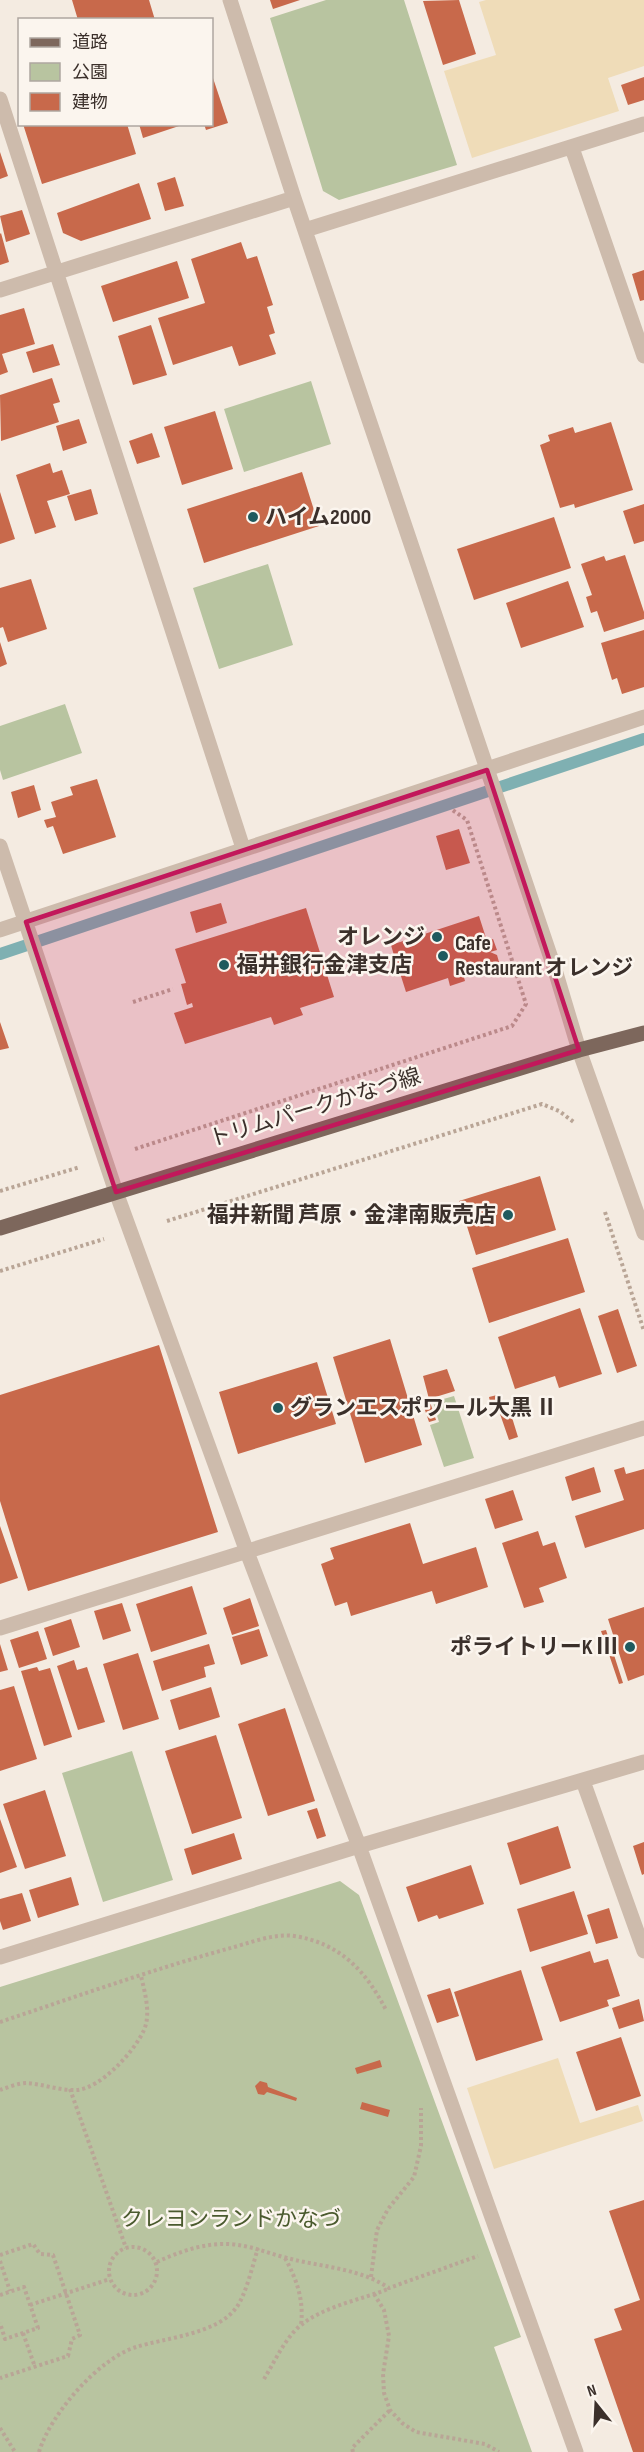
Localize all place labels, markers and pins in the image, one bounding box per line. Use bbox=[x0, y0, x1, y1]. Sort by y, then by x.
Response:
place label: ハイム2000 bbox=[265, 504, 371, 531]
marker: ハイム2000 bbox=[246, 510, 260, 524]
place label: オレンジ bbox=[337, 924, 425, 951]
marker: オレンジ bbox=[430, 930, 444, 944]
place label: Cafe Restaurant オレンジ bbox=[455, 930, 633, 982]
marker: Cafe Restaurant オレンジ bbox=[436, 949, 450, 963]
place label: 福井銀行金津支店 bbox=[236, 952, 412, 979]
marker: 福井銀行金津支店 bbox=[217, 958, 231, 972]
place label: 福井新聞 芦原・金津南販売店 bbox=[207, 1202, 496, 1229]
marker: 福井新聞 芦原・金津南販売店 bbox=[501, 1208, 515, 1222]
place label: グランエスポワール大黒 Ⅱ bbox=[290, 1395, 557, 1422]
marker: グランエスポワール大黒 Ⅱ bbox=[271, 1401, 285, 1415]
place label: ポライトリーK Ⅲ bbox=[450, 1634, 618, 1661]
marker: ポライトリーK Ⅲ bbox=[623, 1640, 637, 1654]

